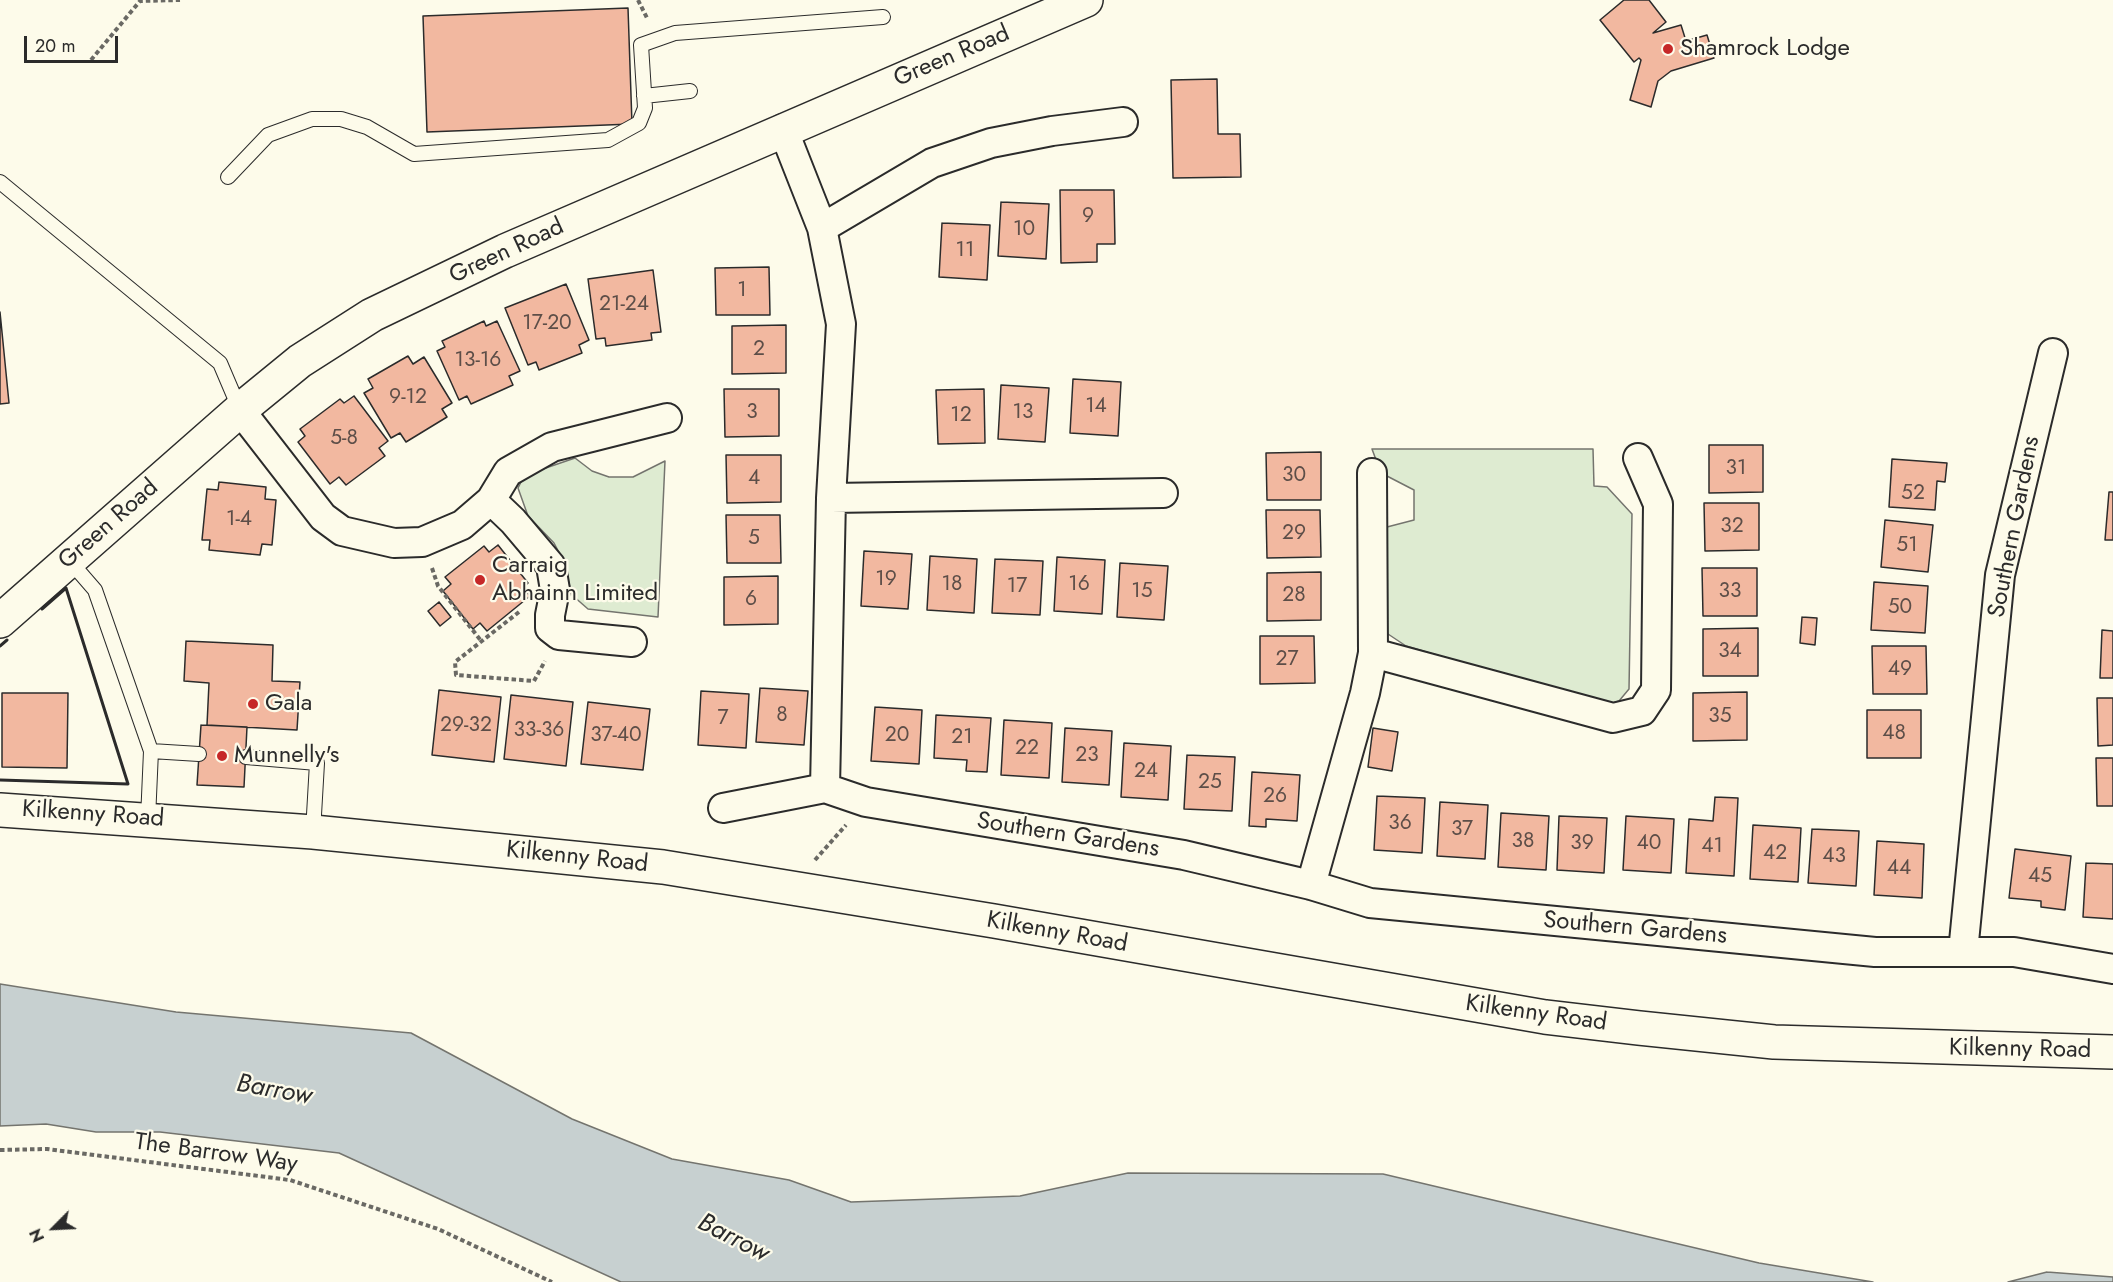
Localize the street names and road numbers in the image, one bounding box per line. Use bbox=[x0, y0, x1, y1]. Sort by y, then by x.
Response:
street label: Green Road bbox=[890, 20, 1014, 94]
street label: Green Road bbox=[445, 213, 569, 291]
street label: Southern Gardens bbox=[1983, 434, 2047, 620]
street label: Green Road bbox=[53, 474, 165, 576]
street label: Kilkenny Road bbox=[21, 796, 165, 834]
street label: Southern Gardens bbox=[975, 807, 1161, 865]
street label: Kilkenny Road bbox=[505, 836, 649, 880]
street label: Kilkenny Road bbox=[984, 906, 1130, 960]
street label: Southern Gardens bbox=[1542, 907, 1728, 951]
street label: Kilkenny Road bbox=[1463, 990, 1609, 1038]
street label: Kilkenny Road bbox=[1949, 1034, 2091, 1066]
street label: The Barrow Way bbox=[133, 1128, 299, 1180]

